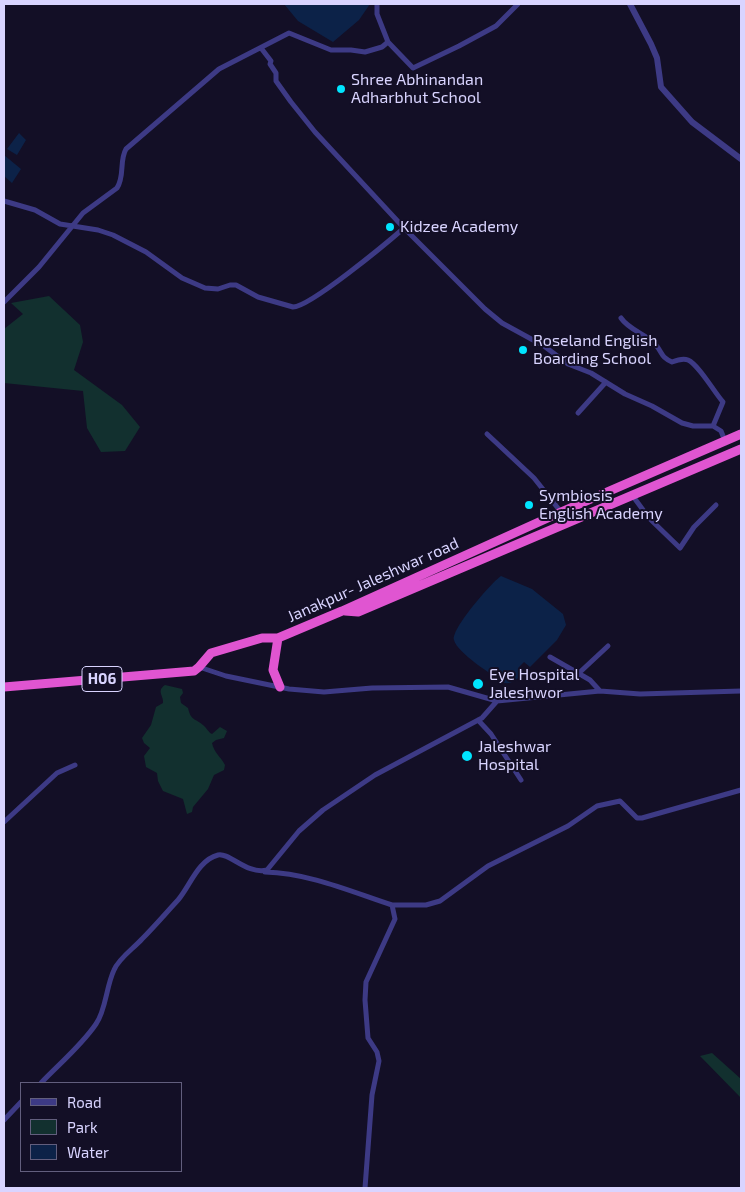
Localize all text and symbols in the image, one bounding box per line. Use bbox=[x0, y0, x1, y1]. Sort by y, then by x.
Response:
place label: Shree Abhinandan Adharbhut School bbox=[351, 70, 483, 108]
marker: Shree Abhinandan Adharbhut School bbox=[335, 83, 347, 95]
place label: Kidzee Academy bbox=[400, 217, 518, 237]
marker: Kidzee Academy bbox=[384, 221, 396, 233]
place label: Roseland English Boarding School bbox=[533, 331, 658, 369]
marker: Roseland English Boarding School bbox=[517, 344, 529, 356]
place label: Symbiosis English Academy bbox=[539, 486, 663, 524]
marker: Symbiosis English Academy bbox=[523, 499, 535, 511]
street label: Janakpur- Jaleshwar road bbox=[284, 534, 462, 626]
place label: Eye Hospital Jaleshwor bbox=[489, 665, 579, 703]
road number: H06 bbox=[82, 666, 122, 692]
marker: Eye Hospital Jaleshwor bbox=[471, 677, 485, 691]
place label: Jaleshwar Hospital bbox=[478, 737, 551, 775]
marker: Jaleshwar Hospital bbox=[460, 749, 474, 763]
legend bbox=[20, 1082, 182, 1172]
text: Road bbox=[67, 1093, 102, 1111]
text: Park bbox=[67, 1118, 98, 1136]
text: Water bbox=[67, 1143, 109, 1161]

